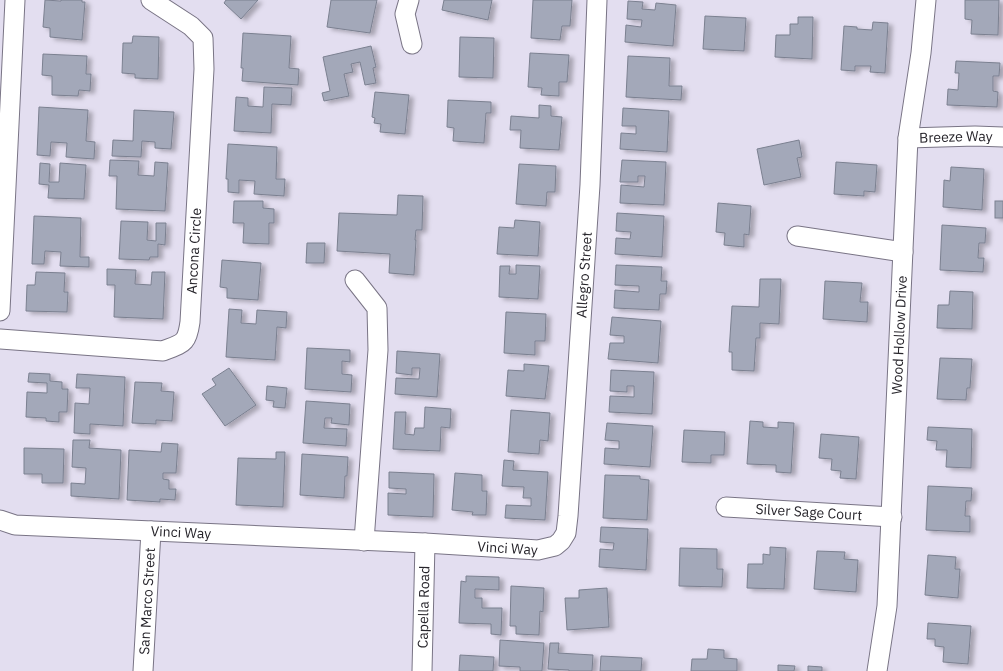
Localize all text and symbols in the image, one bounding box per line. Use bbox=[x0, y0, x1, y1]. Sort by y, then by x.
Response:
street label: Breeze Way bbox=[919, 127, 993, 147]
street label: Ancona Circle bbox=[183, 207, 205, 295]
street label: Allegro Street bbox=[572, 231, 596, 318]
street label: Wood Hollow Drive bbox=[887, 275, 911, 395]
street label: Silver Sage Court bbox=[755, 500, 863, 524]
street label: Vinci Way bbox=[150, 522, 212, 543]
street label: Vinci Way bbox=[477, 537, 538, 559]
street label: San Marco Street bbox=[135, 547, 159, 655]
street label: Capella Road bbox=[414, 566, 433, 648]

